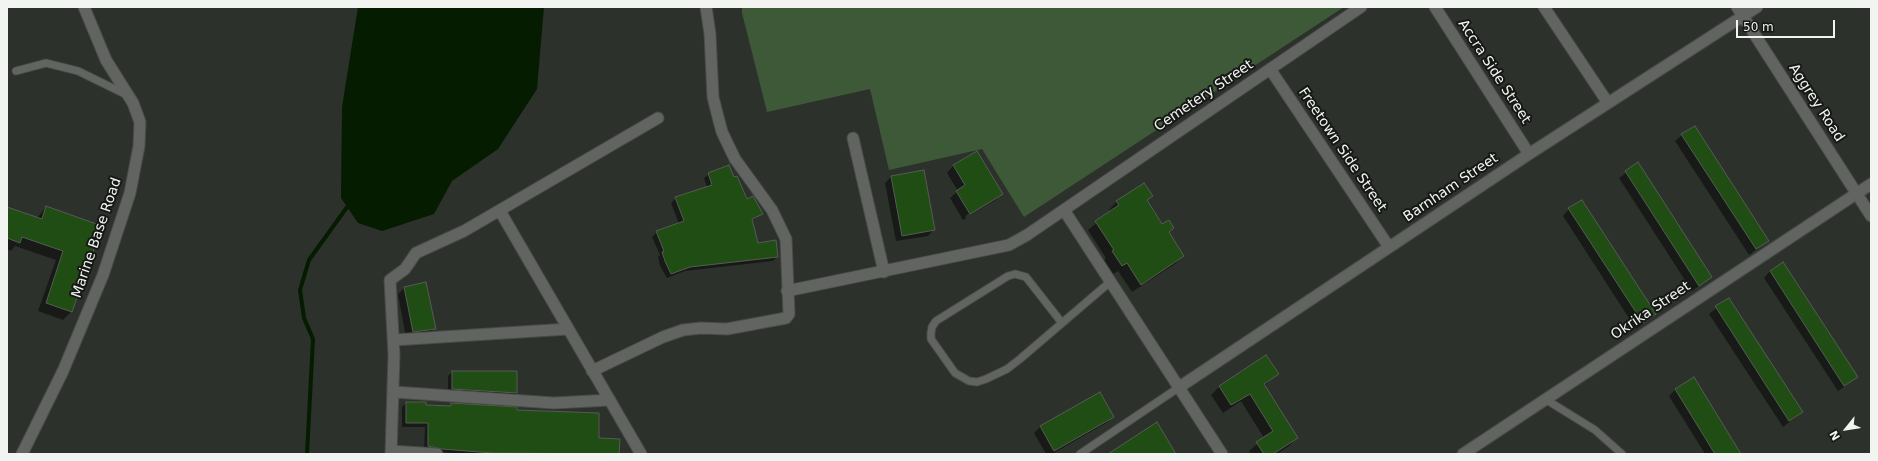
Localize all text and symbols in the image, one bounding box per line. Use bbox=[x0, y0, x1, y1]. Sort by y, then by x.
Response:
scale bar bbox=[1738, 12, 1837, 38]
street label: Accra Side Street bbox=[1454, 17, 1534, 127]
text: 50 m bbox=[1743, 20, 1774, 34]
street label: Cemetery Street bbox=[1151, 57, 1257, 135]
street label: Aggrey Road bbox=[1785, 61, 1847, 145]
street label: Freetown Side Street bbox=[1294, 85, 1390, 215]
street label: Barnham Street bbox=[1400, 150, 1502, 226]
street label: Marine Base Road bbox=[69, 176, 125, 300]
street label: Okrika Street bbox=[1608, 278, 1694, 344]
north arrow bbox=[1826, 409, 1866, 449]
text: N bbox=[1827, 428, 1843, 442]

